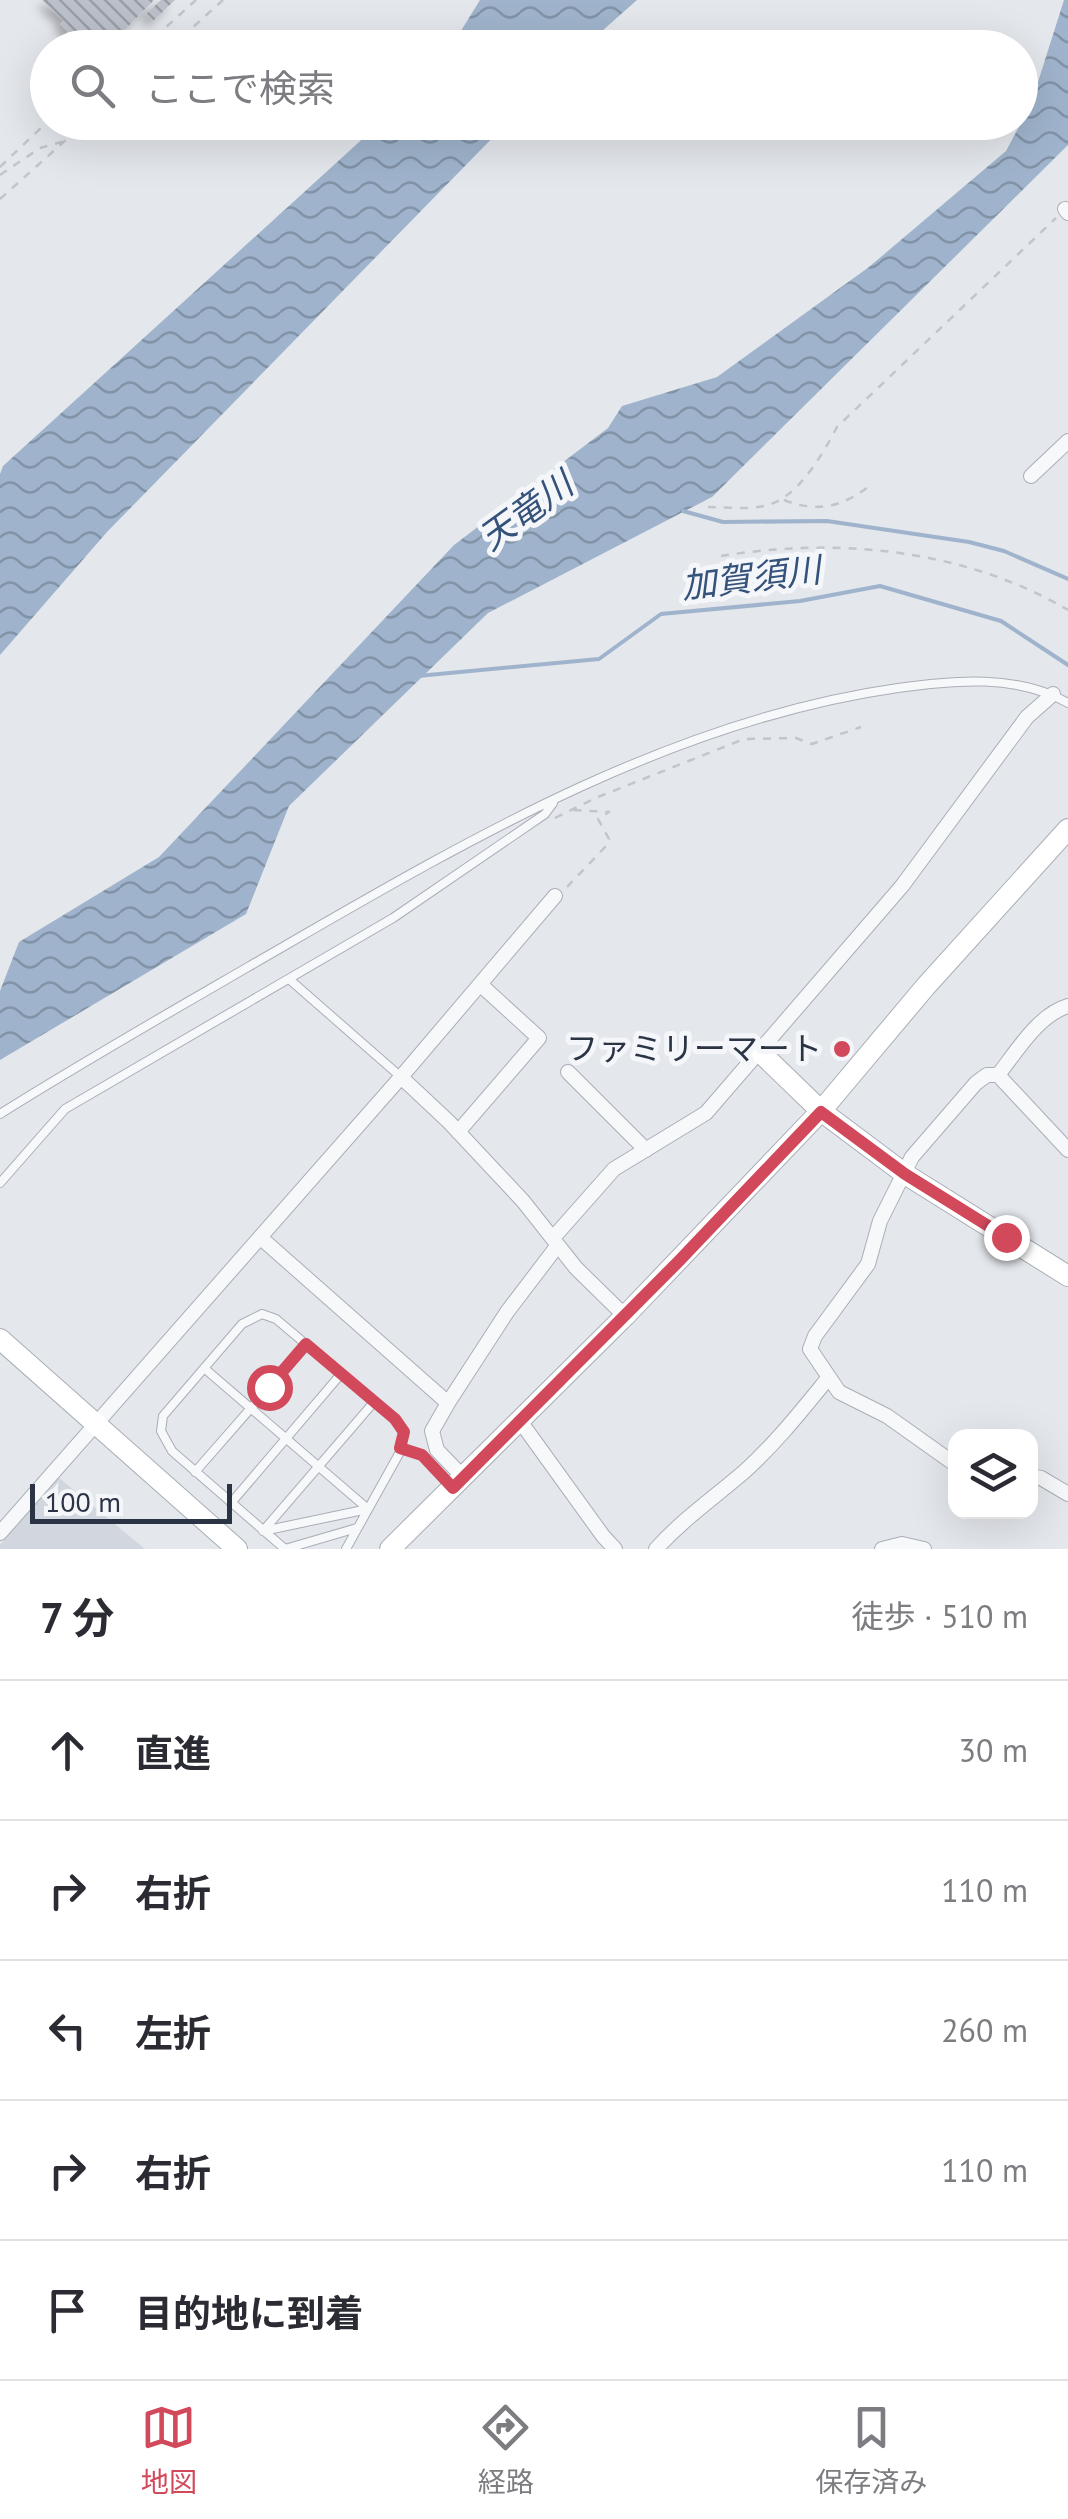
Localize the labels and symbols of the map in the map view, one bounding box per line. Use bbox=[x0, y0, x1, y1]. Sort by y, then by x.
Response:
water label: 天竜川 bbox=[469, 458, 585, 560]
water label: 加賀須川 bbox=[679, 545, 827, 608]
place label: ファミリーマート bbox=[566, 1027, 822, 1069]
marker: ファミリーマート bbox=[831, 1038, 853, 1060]
route end bbox=[984, 1215, 1030, 1261]
route start bbox=[247, 1365, 293, 1411]
scale bar bbox=[30, 1479, 232, 1524]

